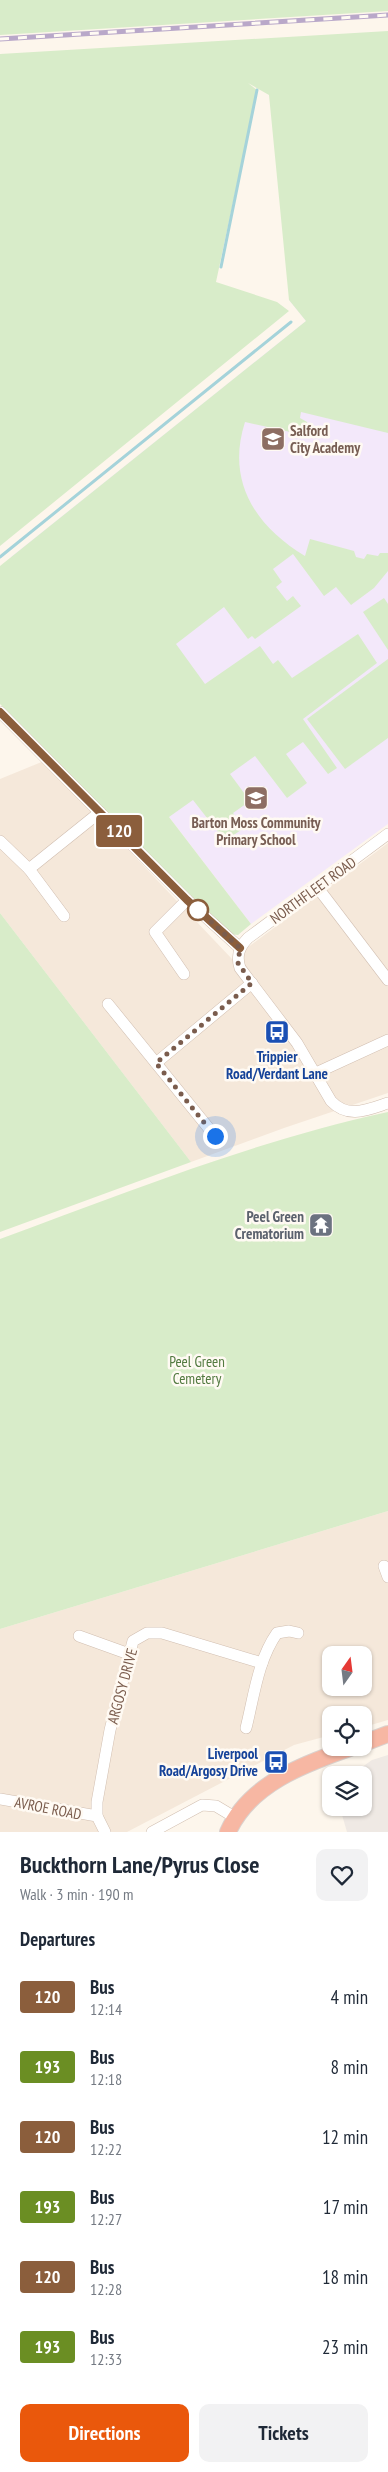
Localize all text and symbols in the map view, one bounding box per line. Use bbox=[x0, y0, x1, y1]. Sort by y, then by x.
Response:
place label: Salford City Academy bbox=[290, 421, 361, 457]
school or university icon: Salford City Academy bbox=[260, 426, 286, 452]
school or university icon: Barton Moss Community Primary School bbox=[243, 785, 269, 811]
place label: Barton Moss Community Primary School bbox=[191, 813, 322, 849]
line badge: 120 bbox=[90, 815, 148, 847]
text: 120 bbox=[106, 819, 132, 842]
street label: NORTHFLEET ROAD bbox=[266, 852, 360, 928]
unlabelled marker bbox=[187, 899, 209, 921]
bus stop icon: Trippier Road/Verdant Lane bbox=[264, 1019, 290, 1045]
place label: Trippier Road/Verdant Lane bbox=[226, 1047, 328, 1083]
your location bbox=[203, 1124, 228, 1149]
place label: Peel Green Crematorium bbox=[235, 1207, 304, 1243]
temple icon: Peel Green Crematorium bbox=[308, 1212, 334, 1238]
park label: Peel Green Cemetery bbox=[169, 1352, 225, 1388]
street label: ARGOSY DRIVE bbox=[103, 1646, 141, 1726]
north arrow bbox=[322, 1646, 372, 1696]
map controls bbox=[322, 1646, 372, 1816]
button: locate bbox=[322, 1706, 372, 1756]
place label: Liverpool Road/Argosy Drive bbox=[159, 1744, 258, 1780]
bus stop icon: Liverpool Road/Argosy Drive bbox=[263, 1749, 289, 1775]
button: layers bbox=[322, 1766, 372, 1816]
street label: AVROE ROAD bbox=[13, 1792, 83, 1824]
text: Buckthorn Lane/Pyrus Close bbox=[20, 1849, 259, 1880]
button: heart bbox=[316, 1849, 368, 1901]
text: Walk · 3 min · 190 m bbox=[20, 1884, 133, 1904]
text: Departures bbox=[20, 1927, 95, 1951]
text: Bus bbox=[90, 1975, 114, 1999]
text: 120 bbox=[35, 1985, 60, 2008]
text: 4 min bbox=[331, 1985, 368, 2009]
text: 12:14 bbox=[90, 1999, 122, 2019]
text: Bus bbox=[90, 2045, 114, 2069]
text: 193 bbox=[35, 2055, 60, 2078]
text: 8 min bbox=[331, 2055, 368, 2079]
text: 12:18 bbox=[90, 2069, 122, 2089]
text: Bus bbox=[90, 2115, 114, 2139]
text: 120 bbox=[35, 2125, 60, 2148]
text: 12 min bbox=[322, 2125, 368, 2149]
text: 12:22 bbox=[90, 2139, 122, 2159]
text: Bus bbox=[90, 2185, 114, 2209]
text: 193 bbox=[35, 2195, 60, 2218]
text: 17 min bbox=[323, 2195, 368, 2219]
text: 12:27 bbox=[90, 2209, 122, 2229]
text: Bus bbox=[90, 2255, 114, 2279]
text: 120 bbox=[35, 2265, 60, 2288]
text: 18 min bbox=[322, 2265, 368, 2289]
text: 12:28 bbox=[90, 2279, 122, 2299]
text: Bus bbox=[90, 2325, 114, 2349]
text: 193 bbox=[35, 2335, 60, 2358]
text: 23 min bbox=[322, 2335, 368, 2359]
text: 12:33 bbox=[90, 2349, 122, 2369]
button: Directions bbox=[20, 2404, 189, 2462]
button: Tickets bbox=[199, 2404, 368, 2462]

